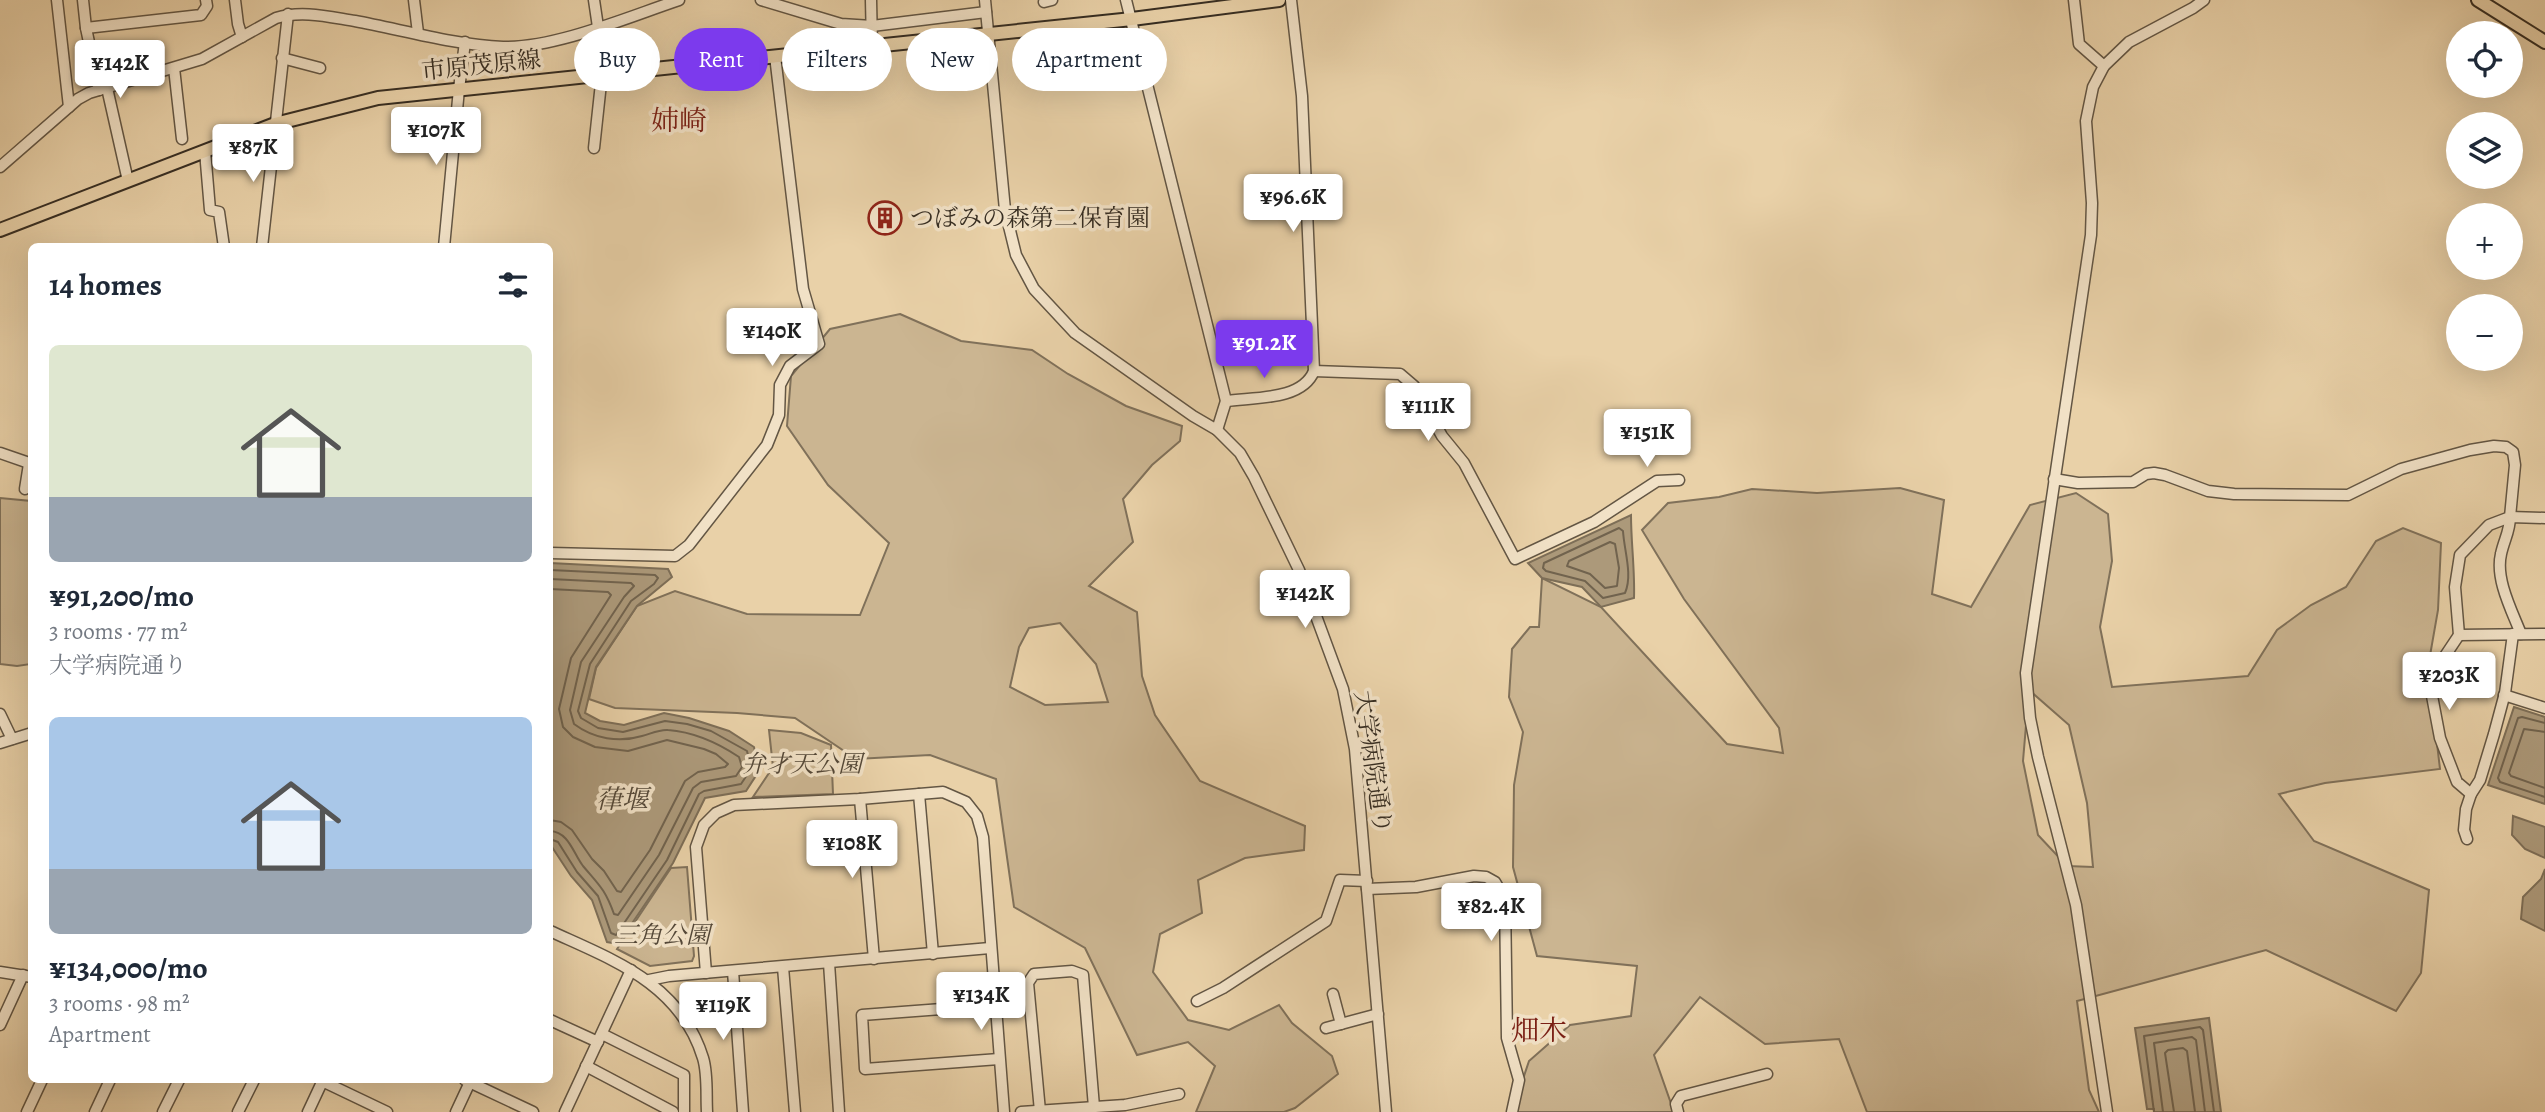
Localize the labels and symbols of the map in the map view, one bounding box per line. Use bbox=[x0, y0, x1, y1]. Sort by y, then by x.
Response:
pin: ¥142K bbox=[71, 41, 169, 100]
street label: 市原茂原線 bbox=[420, 43, 542, 87]
district label: 姉崎 bbox=[651, 102, 707, 140]
pin: ¥107K bbox=[387, 108, 485, 167]
pin: ¥87K bbox=[212, 124, 294, 184]
pin: ¥96.6K bbox=[1236, 174, 1350, 234]
building icon: つぼみの森第二保育園 bbox=[866, 199, 904, 237]
place label: つぼみの森第二保育園 bbox=[910, 202, 1150, 234]
pin: ¥140K bbox=[723, 308, 821, 368]
pin: ¥91.2K bbox=[1207, 320, 1321, 380]
pin: ¥111K bbox=[1379, 384, 1477, 443]
pin: ¥151K bbox=[1598, 410, 1696, 469]
pin: ¥142K bbox=[1256, 570, 1354, 630]
pin: ¥203K bbox=[2400, 652, 2498, 712]
street label: 大学病院通り bbox=[1347, 688, 1399, 836]
park label: 弁才天公園 bbox=[742, 748, 866, 780]
water label: 葎堰 bbox=[596, 782, 652, 817]
pin: ¥108K bbox=[803, 820, 901, 880]
pin: ¥82.4K bbox=[1434, 884, 1548, 943]
park label: 三角公園 bbox=[614, 919, 714, 951]
pin: ¥134K bbox=[932, 972, 1030, 1032]
pin: ¥119K bbox=[674, 982, 772, 1042]
district label: 畑木 bbox=[1511, 1012, 1567, 1050]

